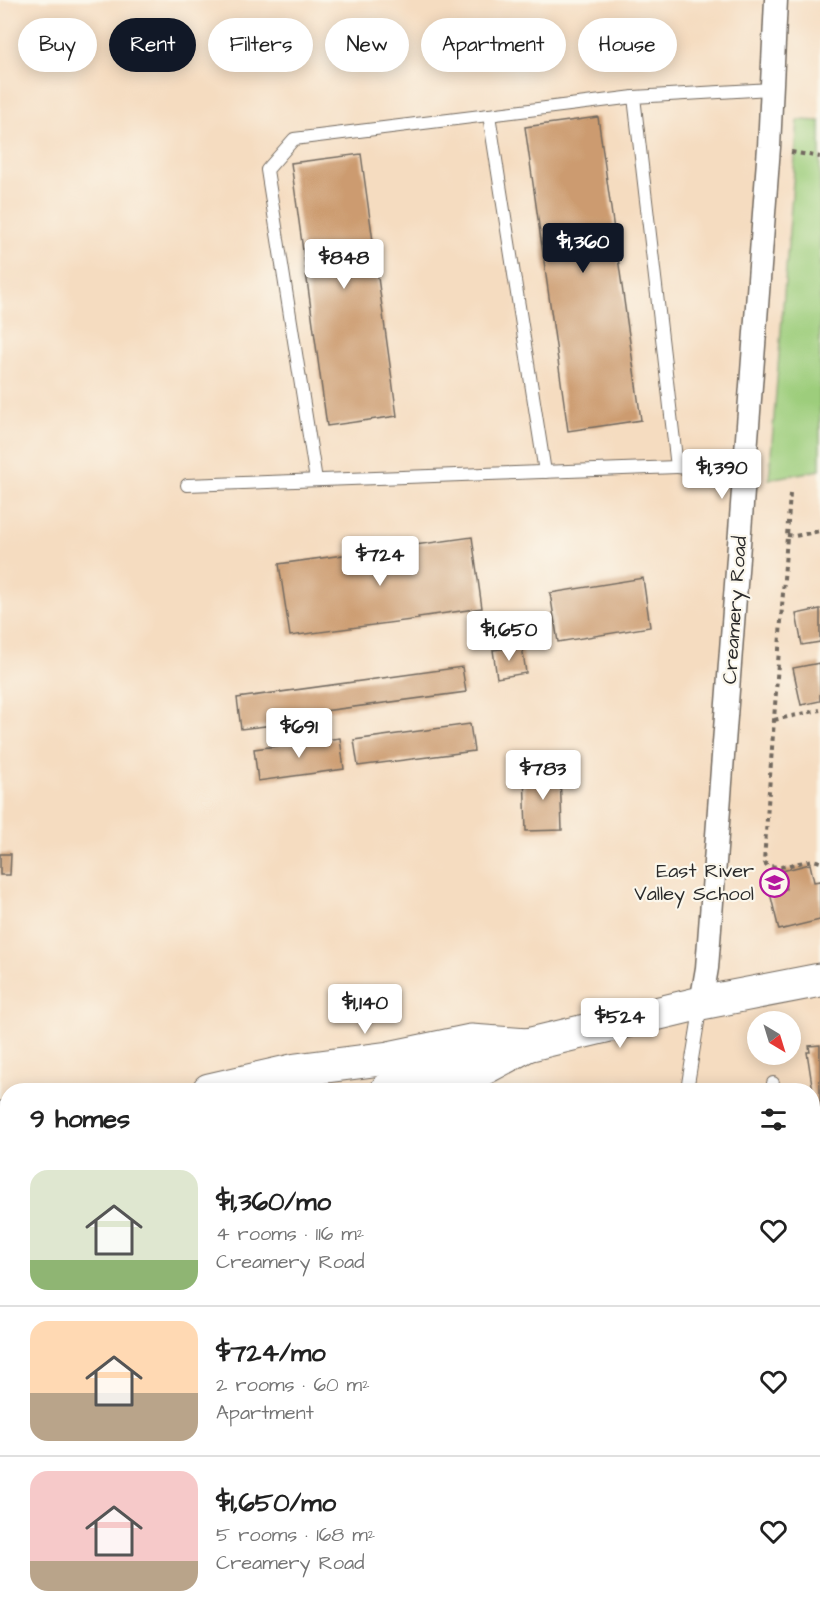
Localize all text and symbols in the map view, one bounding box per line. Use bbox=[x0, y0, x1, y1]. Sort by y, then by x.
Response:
chip: Buy bbox=[18, 18, 97, 72]
chip: Rent bbox=[109, 18, 196, 72]
chip: Filters bbox=[208, 18, 313, 72]
chip: New bbox=[325, 18, 409, 72]
chip: Apartment bbox=[421, 18, 566, 72]
chip: House bbox=[578, 18, 677, 72]
pin: $1,360 bbox=[534, 223, 632, 274]
text: $1,360 bbox=[557, 228, 609, 256]
pin: $848 bbox=[308, 239, 380, 290]
text: $848 bbox=[319, 244, 369, 272]
pin: $1,390 bbox=[673, 449, 771, 500]
text: $1,390 bbox=[696, 454, 748, 482]
street label: Creamery Road bbox=[716, 535, 755, 685]
pin: $724 bbox=[344, 536, 416, 587]
text: $724 bbox=[356, 541, 404, 569]
pin: $1,650 bbox=[460, 611, 558, 662]
text: $1,650 bbox=[481, 616, 537, 644]
pin: $691 bbox=[263, 708, 335, 759]
text: $691 bbox=[280, 713, 318, 741]
pin: $783 bbox=[507, 750, 579, 801]
text: $783 bbox=[520, 755, 566, 783]
place label: East River Valley School bbox=[634, 857, 754, 909]
school or university icon: East River Valley School bbox=[759, 866, 791, 898]
pin: $1,140 bbox=[316, 984, 414, 1035]
text: $1,140 bbox=[342, 989, 388, 1017]
pin: $524 bbox=[584, 998, 656, 1049]
text: $524 bbox=[595, 1003, 645, 1031]
north arrow bbox=[747, 1011, 801, 1065]
map controls bbox=[747, 1011, 801, 1065]
text: 9 homes bbox=[30, 1101, 130, 1137]
icon: filters bbox=[757, 1103, 790, 1136]
text: $1,360/mo bbox=[216, 1184, 331, 1220]
icon: home bbox=[78, 1194, 150, 1266]
icon: heart bbox=[757, 1214, 790, 1247]
text: 4 rooms · 116 m² bbox=[216, 1220, 364, 1248]
text: Creamery Road bbox=[216, 1248, 365, 1276]
text: $724/mo bbox=[216, 1335, 326, 1371]
icon: home bbox=[78, 1345, 150, 1417]
icon: heart bbox=[757, 1365, 790, 1398]
text: 2 rooms · 60 m² bbox=[216, 1371, 370, 1399]
text: Apartment bbox=[216, 1399, 314, 1427]
text: $1,650/mo bbox=[216, 1485, 336, 1521]
icon: home bbox=[78, 1495, 150, 1567]
icon: heart bbox=[757, 1515, 790, 1548]
text: 5 rooms · 168 m² bbox=[216, 1521, 375, 1549]
text: Creamery Road bbox=[216, 1549, 365, 1577]

